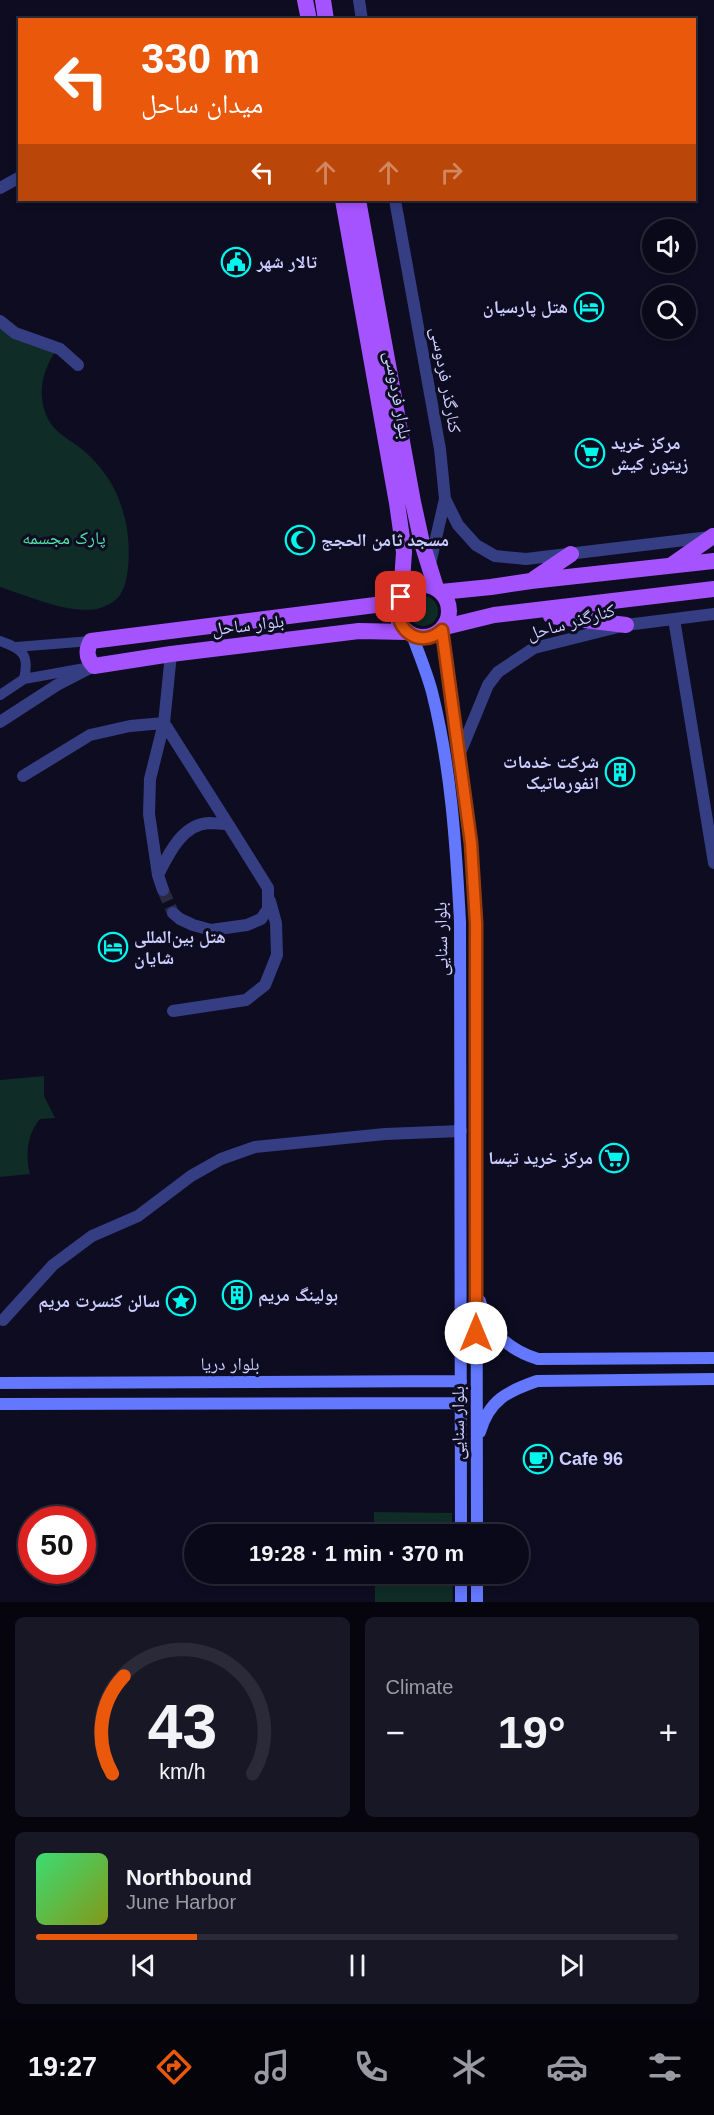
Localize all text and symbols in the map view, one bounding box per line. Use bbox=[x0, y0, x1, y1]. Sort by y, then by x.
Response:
text: 330 m bbox=[141, 35, 260, 82]
icon: left bbox=[42, 42, 120, 120]
text: میدان ساحل bbox=[141, 89, 263, 119]
icon: left bbox=[246, 156, 279, 189]
icon: ahead bbox=[309, 156, 342, 189]
icon: ahead bbox=[372, 156, 405, 189]
icon: right bbox=[435, 156, 468, 189]
map controls bbox=[642, 219, 696, 339]
button: sound bbox=[642, 219, 696, 273]
public building icon: تالار شهر bbox=[220, 246, 252, 278]
place label: تالار شهر bbox=[256, 252, 317, 272]
button: search bbox=[642, 285, 696, 339]
hotel icon: هتل پارسیان bbox=[573, 291, 605, 323]
place label: هتل پارسیان bbox=[483, 297, 568, 318]
street label: کنارگذر فردوسی bbox=[426, 326, 465, 435]
street label: بلوار فردوسی bbox=[379, 349, 416, 441]
place label: مرکز خرید زیتون کیش bbox=[611, 433, 688, 475]
supermarket icon: مرکز خرید زیتون کیش bbox=[574, 437, 606, 469]
mosque icon: مسجد ثامن الحجج bbox=[284, 524, 316, 556]
park label: پارک مجسمه bbox=[22, 528, 106, 549]
place label: مسجد ثامن الحجج bbox=[321, 530, 449, 552]
pin bbox=[375, 571, 426, 622]
icon: arrive bbox=[384, 580, 417, 613]
street label: کنارگذر ساحل bbox=[525, 600, 618, 645]
street label: بلوار ساحل bbox=[211, 611, 285, 640]
place label: شرکت خدمات انفورماتیک bbox=[503, 752, 599, 793]
building icon: شرکت خدمات انفورماتیک bbox=[604, 756, 636, 788]
street label: بلوار سنایی bbox=[430, 902, 453, 976]
place label: هتل بین‌المللی شایان bbox=[134, 927, 226, 969]
hotel icon: هتل بین‌المللی شایان bbox=[97, 931, 129, 963]
supermarket icon: مرکز خرید تیسا bbox=[598, 1142, 630, 1174]
place label: مرکز خرید تیسا bbox=[488, 1148, 593, 1168]
building icon: بولینگ مریم bbox=[221, 1279, 253, 1311]
place icon: سالن کنسرت مریم bbox=[165, 1285, 197, 1317]
place label: بولینگ مریم bbox=[258, 1285, 338, 1307]
place label: سالن کنسرت مریم bbox=[38, 1291, 160, 1313]
position arrow bbox=[444, 1301, 508, 1365]
street label: بلوار دریا bbox=[200, 1354, 260, 1375]
street label: بلوار سنایی bbox=[448, 1386, 469, 1460]
cafe icon: Cafe 96 bbox=[522, 1443, 554, 1475]
place label: Cafe 96 bbox=[559, 1449, 623, 1469]
speed limit sign: 50 bbox=[18, 1506, 96, 1584]
text: 19:28 · 1 min · 370 m bbox=[249, 1541, 464, 1566]
text: Climate bbox=[386, 1676, 453, 1698]
text: 43 bbox=[148, 1692, 217, 1761]
text: 19° bbox=[498, 1707, 566, 1758]
text: − bbox=[386, 1714, 405, 1751]
text: + bbox=[659, 1714, 678, 1751]
text: km/h bbox=[159, 1760, 205, 1784]
text: Northbound bbox=[126, 1865, 252, 1890]
text: June Harbor bbox=[126, 1891, 236, 1913]
icon: previous bbox=[127, 1949, 160, 1982]
icon: pause bbox=[341, 1949, 374, 1982]
icon: next bbox=[555, 1949, 588, 1982]
icon: directions bbox=[153, 2046, 195, 2088]
icon: music bbox=[251, 2046, 293, 2088]
icon: phone bbox=[350, 2046, 392, 2088]
icon: climate bbox=[448, 2046, 490, 2088]
icon: car bbox=[546, 2046, 588, 2088]
icon: filters bbox=[644, 2046, 686, 2088]
text: 19:27 bbox=[28, 2052, 97, 2082]

